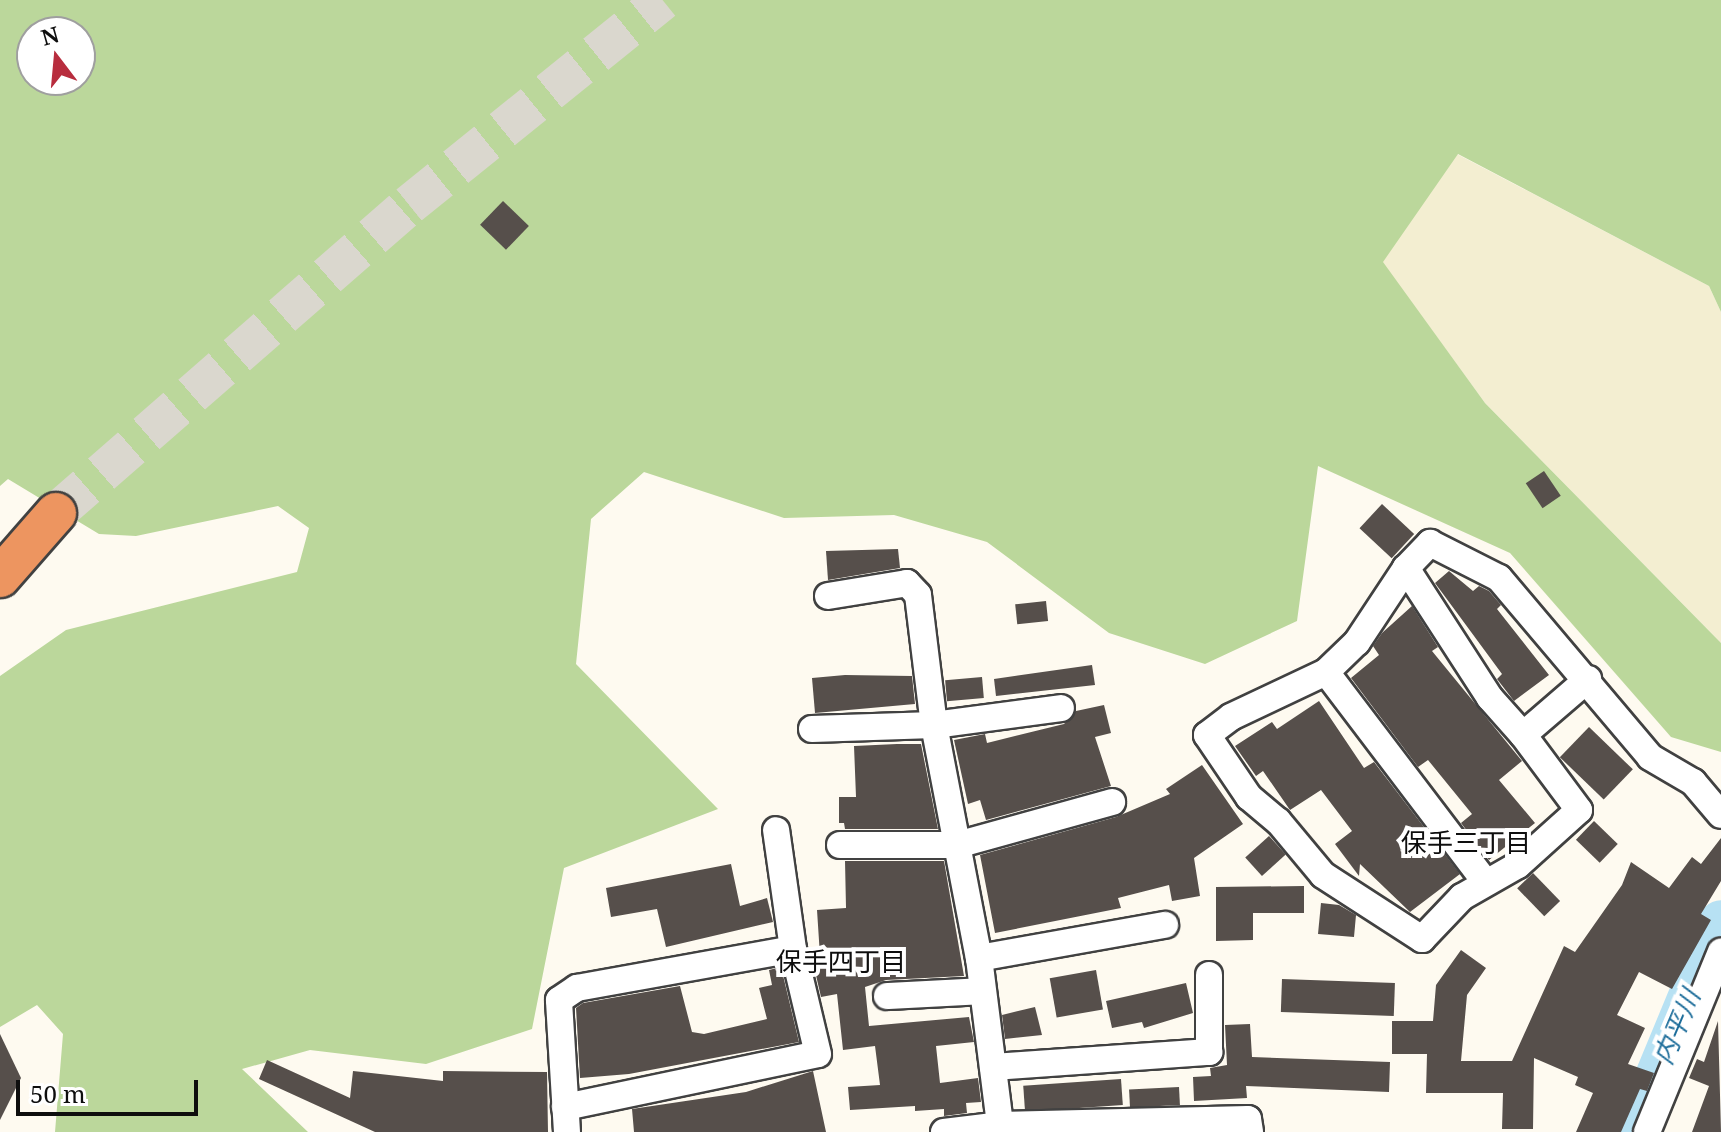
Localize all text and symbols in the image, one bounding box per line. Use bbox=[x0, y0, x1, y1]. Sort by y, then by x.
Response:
north arrow bbox=[16, 16, 96, 96]
text: N bbox=[37, 18, 62, 52]
district label: 保手三丁目 bbox=[1401, 827, 1531, 859]
district label: 保手四丁目 bbox=[776, 946, 906, 978]
water label: 内平川 bbox=[1647, 985, 1707, 1069]
scale bar bbox=[20, 1064, 202, 1114]
text: 50 m bbox=[30, 1077, 86, 1110]

